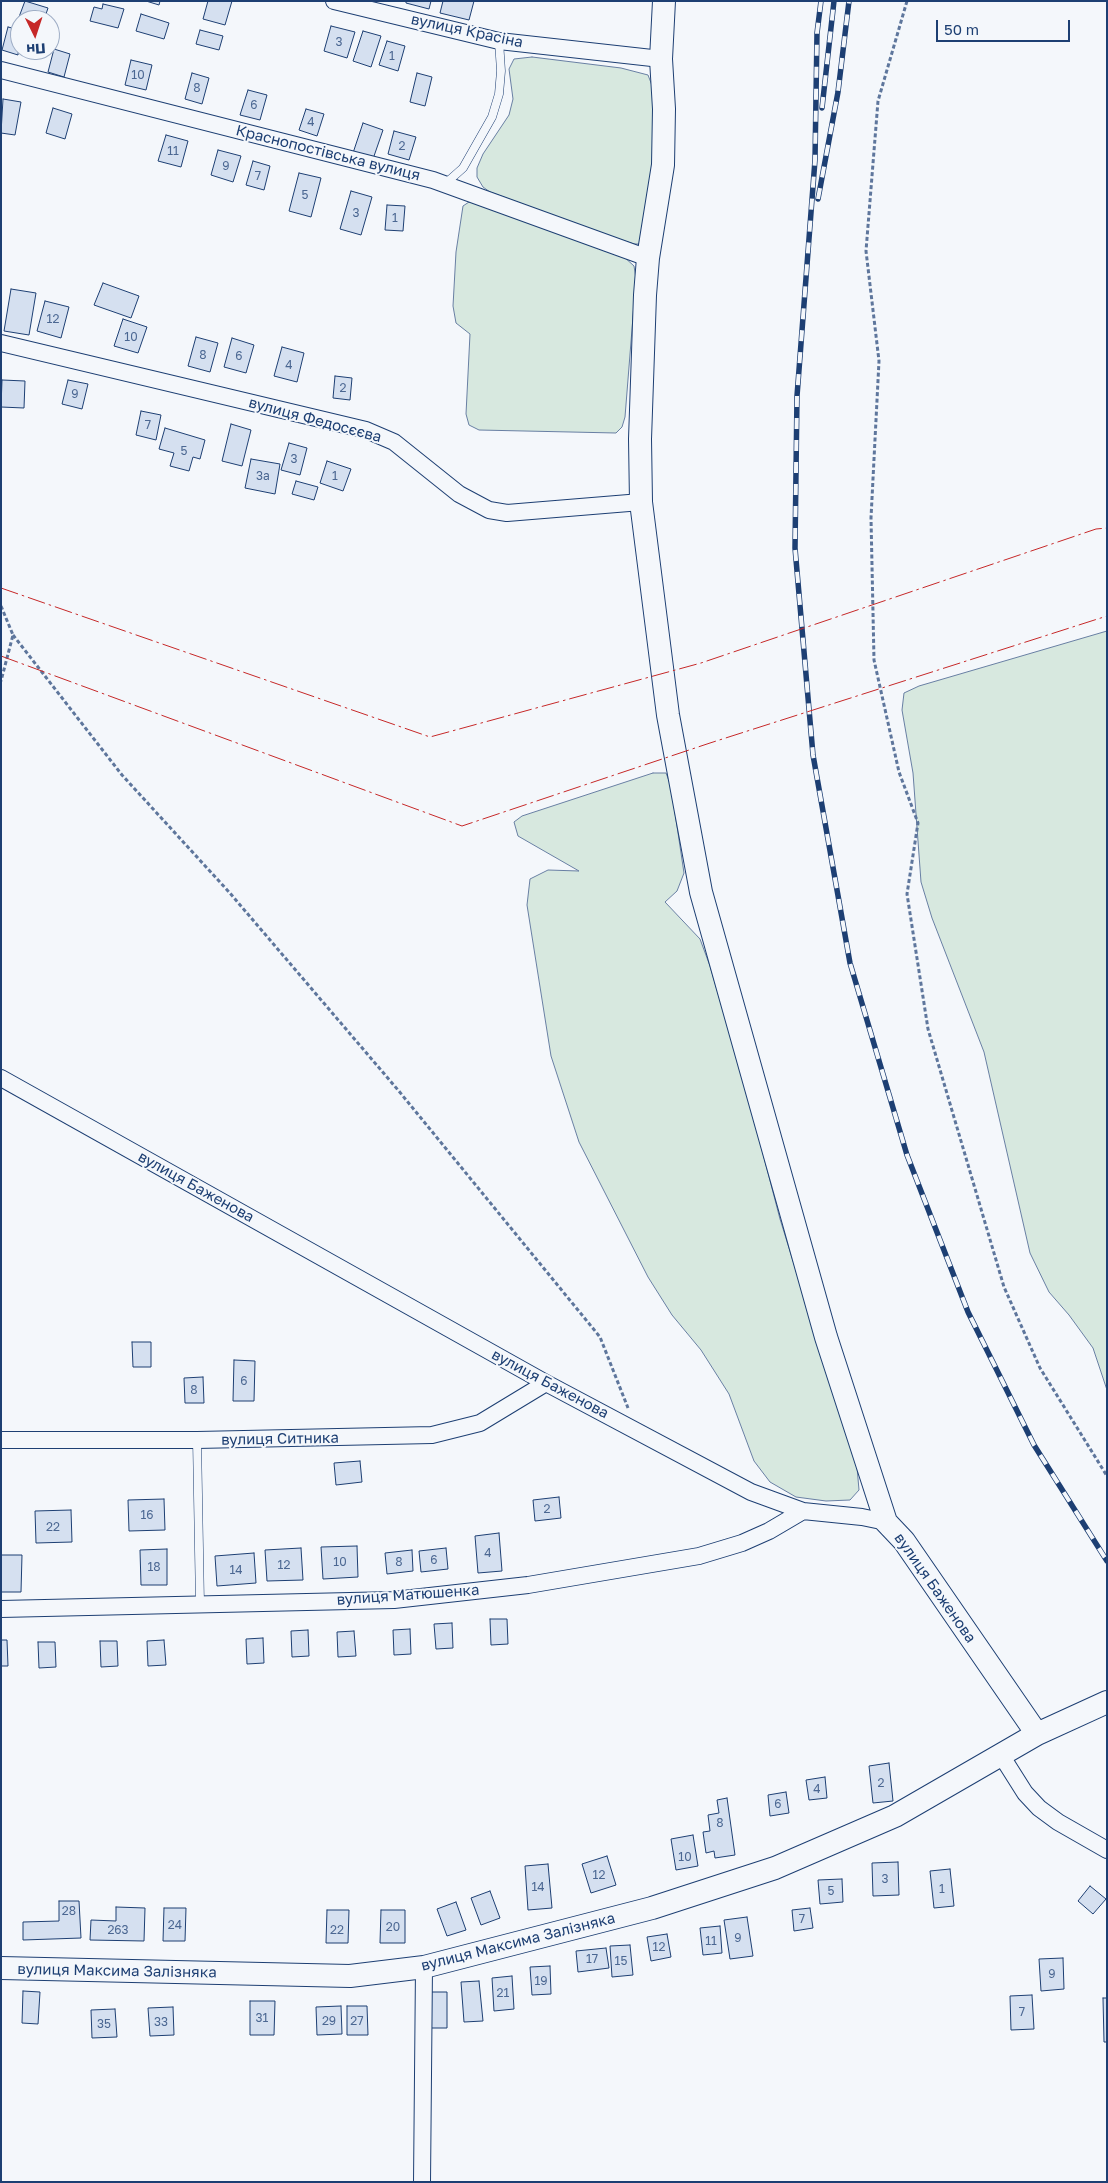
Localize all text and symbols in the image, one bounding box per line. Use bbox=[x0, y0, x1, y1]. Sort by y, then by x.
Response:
north arrow bbox=[10, 10, 60, 60]
street label: вулиця Красіна bbox=[409, 10, 525, 52]
scale bar bbox=[938, 10, 1072, 42]
text: 50 m bbox=[944, 20, 979, 38]
house number: 3 bbox=[335, 35, 343, 49]
text: Пн bbox=[26, 40, 46, 59]
house number: 1 bbox=[389, 49, 395, 63]
house number: 10 bbox=[131, 68, 145, 82]
house number: 8 bbox=[193, 81, 201, 95]
house number: 6 bbox=[250, 98, 258, 112]
house number: 4 bbox=[307, 115, 315, 129]
street label: Краснопостівська вулиця bbox=[234, 121, 422, 185]
house number: 2 bbox=[399, 139, 405, 153]
house number: 11 bbox=[167, 144, 179, 158]
house number: 9 bbox=[222, 159, 230, 173]
house number: 7 bbox=[255, 169, 261, 183]
house number: 5 bbox=[302, 188, 308, 202]
house number: 3 bbox=[352, 206, 360, 220]
house number: 1 bbox=[392, 211, 398, 225]
house number: 12 bbox=[47, 312, 59, 326]
house number: 10 bbox=[124, 330, 138, 344]
house number: 8 bbox=[199, 348, 207, 362]
house number: 6 bbox=[235, 349, 243, 363]
house number: 4 bbox=[285, 358, 293, 372]
house number: 2 bbox=[340, 381, 346, 395]
house number: 9 bbox=[71, 387, 79, 401]
street label: вулиця Федосєєва bbox=[247, 394, 383, 446]
house number: 7 bbox=[145, 418, 151, 432]
house number: 5 bbox=[181, 444, 187, 458]
house number: 3 bbox=[290, 452, 298, 466]
house number: 3а bbox=[256, 469, 270, 483]
house number: 1 bbox=[332, 469, 338, 483]
street label: вулиця Баженова bbox=[135, 1148, 257, 1226]
street label: вулиця Баженова bbox=[488, 1346, 612, 1422]
house number: 6 bbox=[240, 1374, 248, 1388]
house number: 8 bbox=[190, 1383, 198, 1397]
street label: вулиця Ситника bbox=[221, 1429, 339, 1449]
house number: 2 bbox=[544, 1502, 550, 1516]
house number: 16 bbox=[140, 1508, 154, 1522]
house number: 22 bbox=[46, 1520, 60, 1534]
street label: вулиця Баженова bbox=[890, 1530, 980, 1646]
house number: 4 bbox=[484, 1546, 492, 1560]
house number: 6 bbox=[430, 1553, 438, 1567]
house number: 10 bbox=[333, 1555, 347, 1569]
house number: 8 bbox=[395, 1555, 403, 1569]
house number: 12 bbox=[278, 1558, 290, 1572]
house number: 18 bbox=[147, 1560, 161, 1574]
house number: 14 bbox=[229, 1563, 243, 1577]
street label: вулиця Матюшенка bbox=[336, 1581, 480, 1609]
house number: 2 bbox=[878, 1776, 884, 1790]
house number: 4 bbox=[813, 1782, 821, 1796]
house number: 6 bbox=[774, 1797, 782, 1811]
house number: 8 bbox=[716, 1816, 724, 1830]
house number: 10 bbox=[678, 1850, 692, 1864]
house number: 12 bbox=[593, 1868, 605, 1882]
house number: 3 bbox=[881, 1872, 889, 1886]
house number: 14 bbox=[531, 1880, 545, 1894]
house number: 1 bbox=[939, 1882, 945, 1896]
house number: 5 bbox=[828, 1884, 834, 1898]
house number: 28 bbox=[62, 1904, 76, 1918]
street label: вулиця Максима Залізняка bbox=[419, 1909, 617, 1975]
house number: 7 bbox=[799, 1912, 805, 1926]
house number: 24 bbox=[168, 1918, 182, 1932]
house number: 20 bbox=[386, 1920, 400, 1934]
house number: 263 bbox=[107, 1923, 129, 1937]
house number: 22 bbox=[330, 1923, 344, 1937]
house number: 9 bbox=[734, 1931, 742, 1945]
house number: 11 bbox=[705, 1934, 717, 1948]
house number: 12 bbox=[653, 1940, 665, 1954]
house number: 17 bbox=[586, 1952, 598, 1966]
house number: 15 bbox=[615, 1954, 627, 1968]
street label: вулиця Максима Залізняка bbox=[17, 1960, 217, 1982]
house number: 9 bbox=[1048, 1967, 1056, 1981]
house number: 19 bbox=[534, 1974, 548, 1988]
house number: 21 bbox=[497, 1986, 509, 2000]
house number: 7 bbox=[1019, 2005, 1025, 2019]
house number: 31 bbox=[256, 2011, 268, 2025]
house number: 29 bbox=[322, 2014, 336, 2028]
house number: 27 bbox=[350, 2014, 364, 2028]
house number: 33 bbox=[154, 2015, 168, 2029]
house number: 35 bbox=[97, 2017, 111, 2031]

